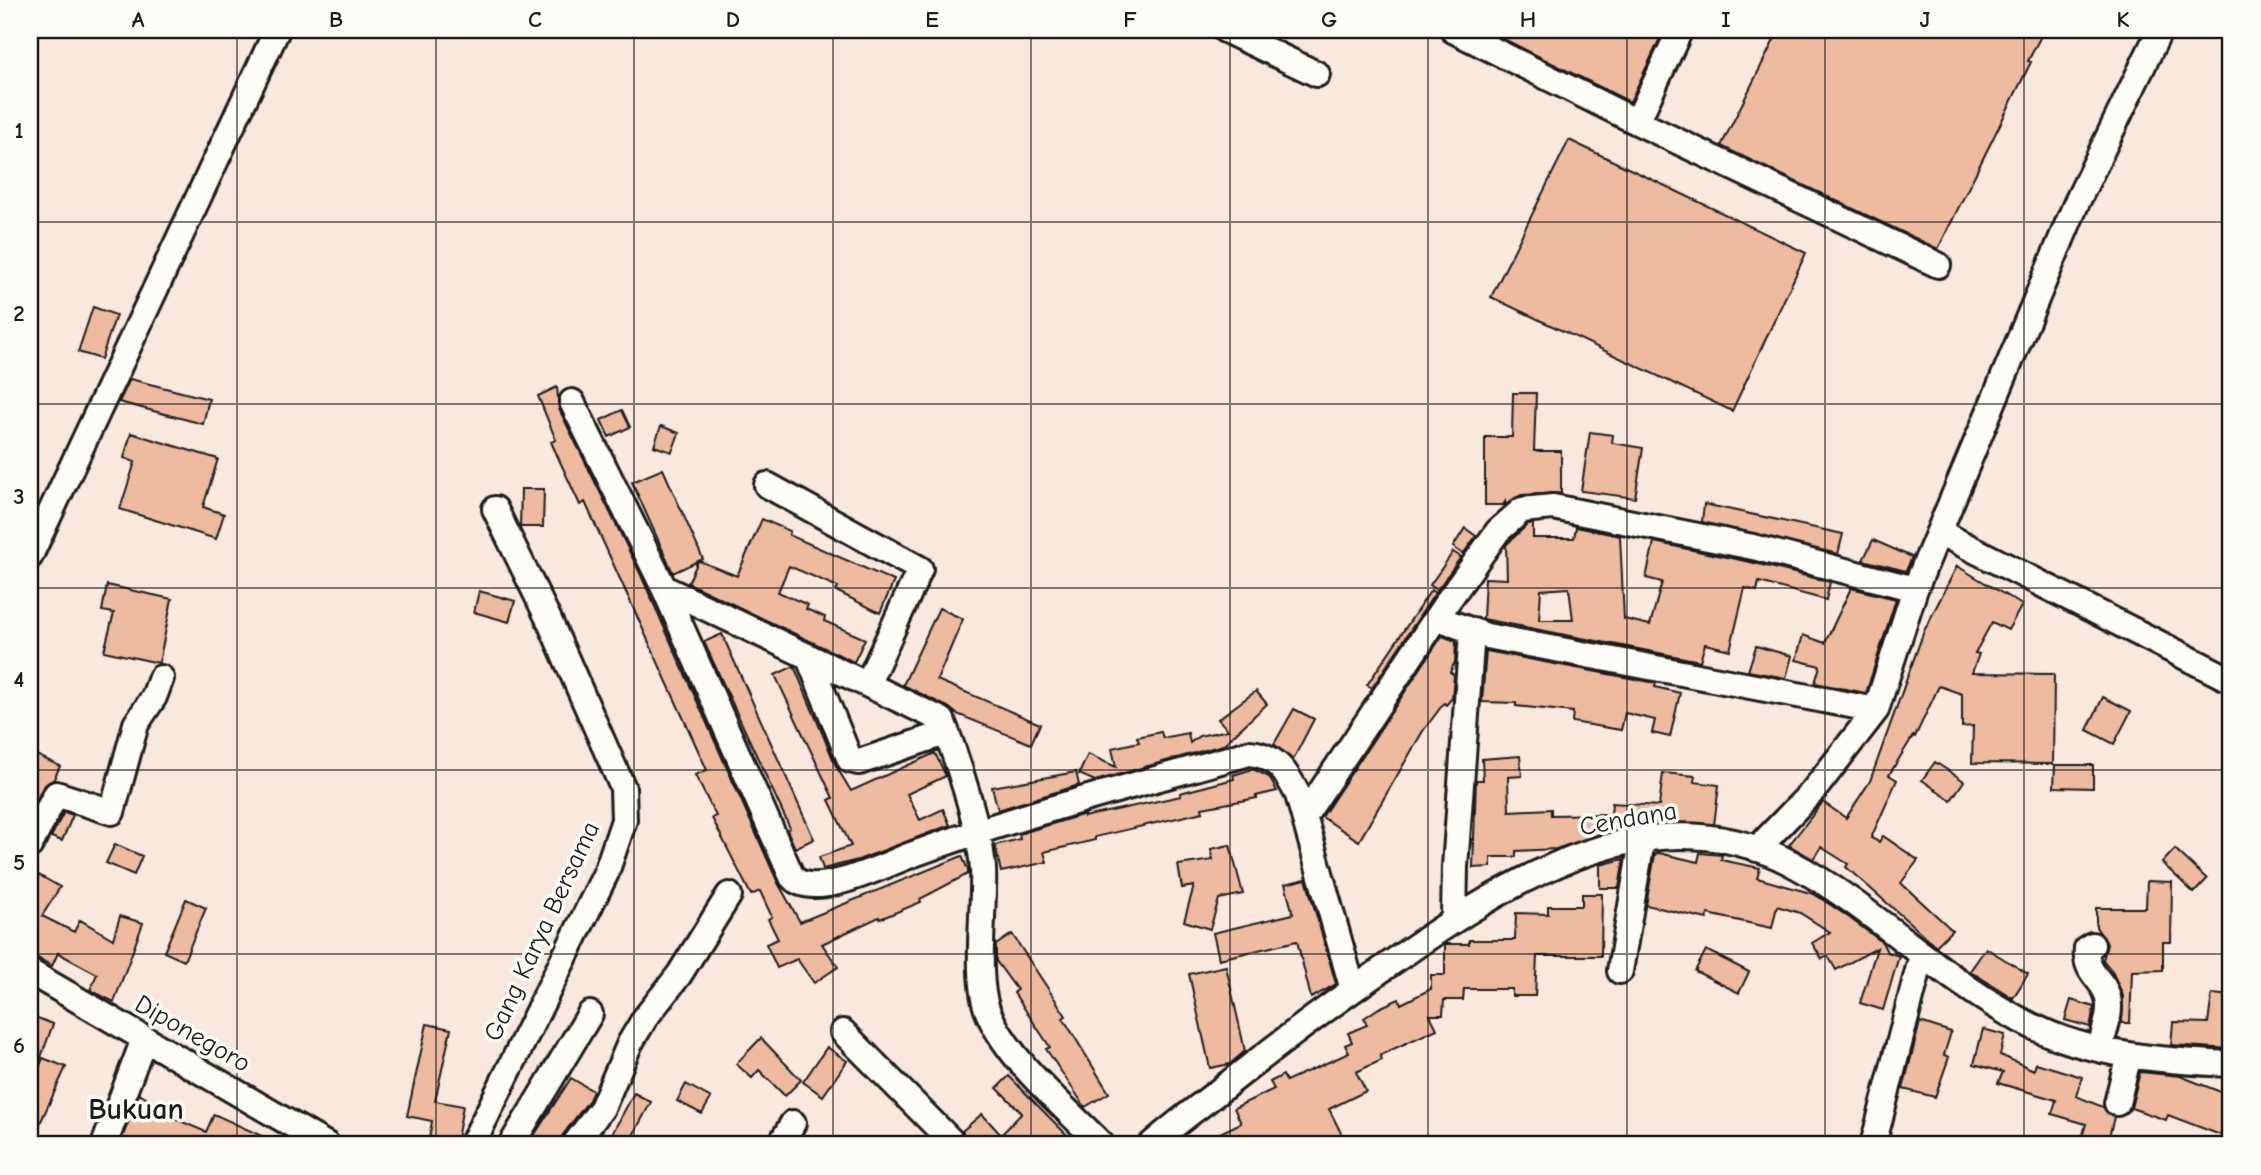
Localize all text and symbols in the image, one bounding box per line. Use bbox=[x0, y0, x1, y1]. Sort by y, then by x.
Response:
text: A bbox=[132, 6, 145, 33]
text: B bbox=[329, 6, 343, 33]
text: C bbox=[528, 6, 542, 33]
text: D bbox=[726, 6, 740, 33]
text: E bbox=[925, 6, 939, 33]
text: F bbox=[1123, 6, 1137, 33]
text: G bbox=[1321, 6, 1337, 33]
text: H bbox=[1520, 6, 1536, 33]
text: I bbox=[1721, 6, 1731, 33]
text: J bbox=[1920, 6, 1931, 33]
text: K bbox=[2117, 6, 2130, 33]
text: 1 bbox=[14, 117, 24, 144]
text: 2 bbox=[13, 300, 25, 327]
text: 3 bbox=[13, 483, 25, 510]
text: 4 bbox=[14, 666, 25, 693]
street label: Cendana bbox=[1577, 796, 1679, 842]
street label: Gang Karya Bersama bbox=[478, 817, 606, 1046]
text: 5 bbox=[13, 849, 25, 876]
street label: Diponegoro bbox=[129, 989, 256, 1079]
text: 6 bbox=[13, 1032, 25, 1059]
district label: Bukuan bbox=[88, 1092, 184, 1127]

